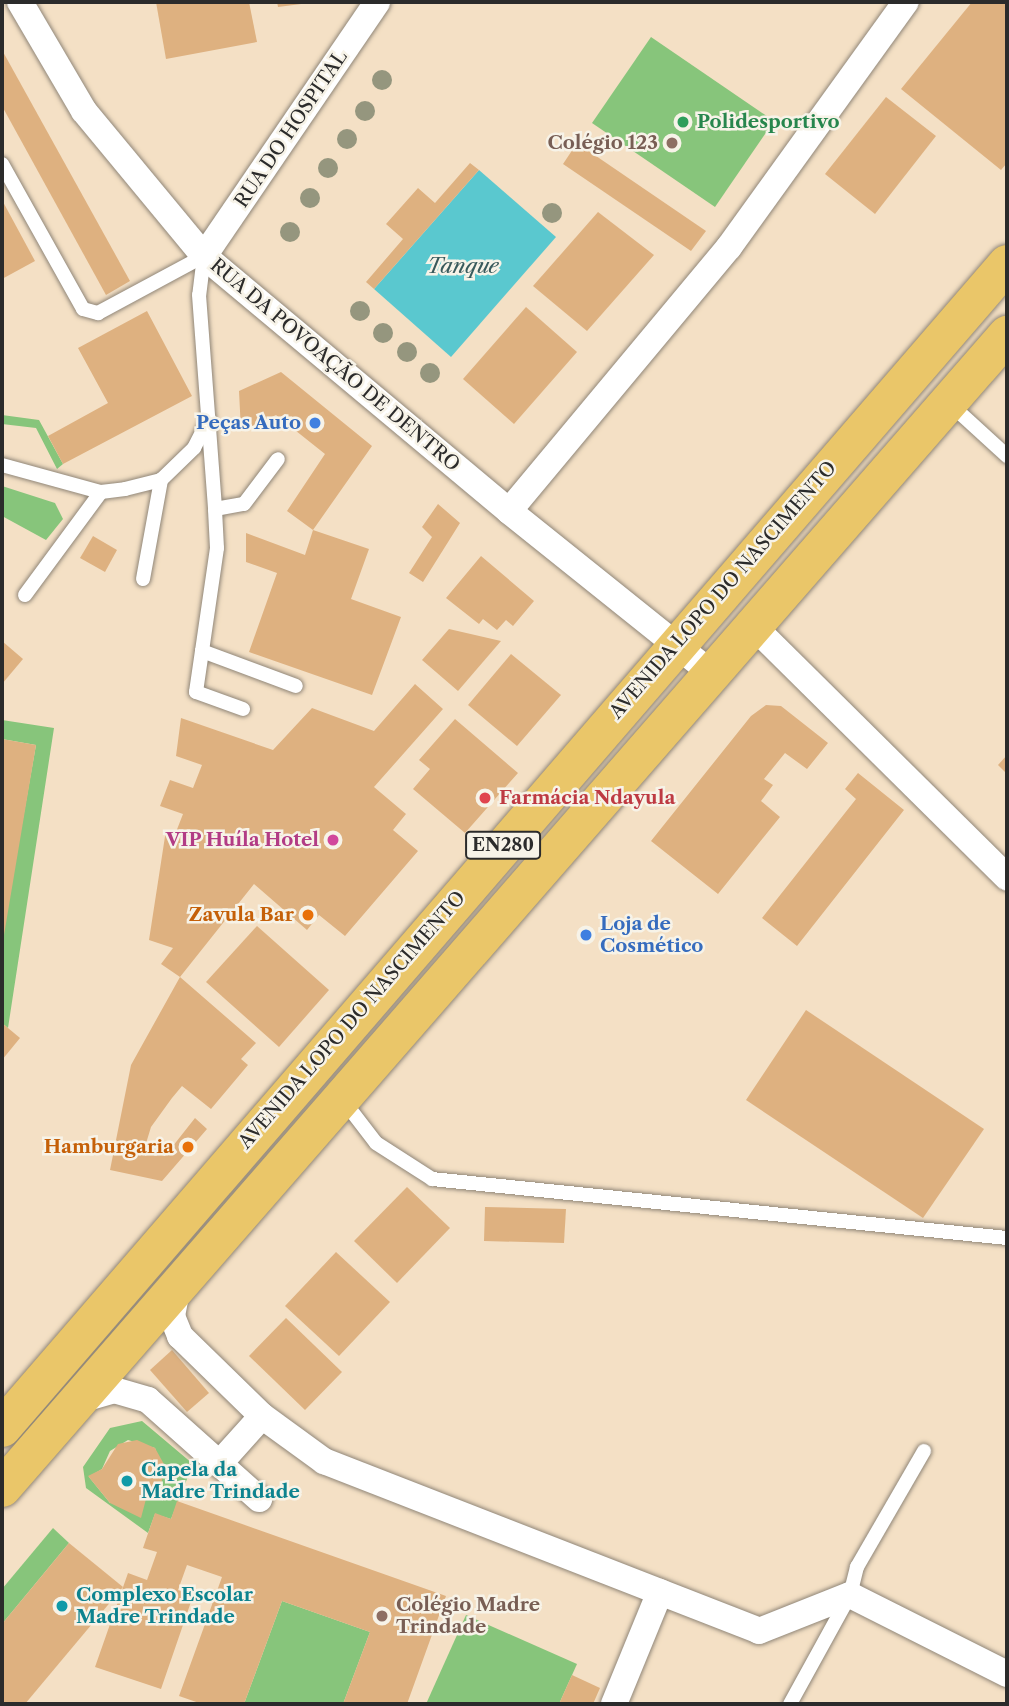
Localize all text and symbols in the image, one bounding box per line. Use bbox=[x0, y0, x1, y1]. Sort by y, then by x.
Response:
street label: RUA DO HOSPITAL bbox=[230, 46, 352, 212]
place label: Polidesportivo bbox=[697, 111, 840, 133]
marker: Polidesportivo bbox=[675, 114, 691, 130]
place label: Colégio 123 bbox=[547, 132, 658, 154]
marker: Colégio 123 bbox=[664, 135, 680, 151]
street label: RUA DA POVOAÇÃO DE DENTRO bbox=[205, 253, 465, 477]
water label: Tanque bbox=[427, 253, 499, 279]
place label: Peças Auto bbox=[195, 412, 301, 434]
marker: Peças Auto bbox=[307, 415, 323, 431]
street label: AVENIDA LOPO DO NASCIMENTO bbox=[605, 456, 841, 724]
place label: Farmácia Ndayula bbox=[499, 787, 676, 809]
marker: Farmácia Ndayula bbox=[477, 790, 493, 806]
place label: VIP Huíla Hotel bbox=[165, 829, 319, 851]
road number: EN280 bbox=[464, 830, 542, 860]
marker: VIP Huíla Hotel bbox=[325, 832, 341, 848]
street label: AVENIDA LOPO DO NASCIMENTO bbox=[234, 886, 470, 1154]
place label: Zavula Bar bbox=[189, 904, 294, 926]
marker: Zavula Bar bbox=[300, 907, 316, 923]
place label: Loja de Cosmético bbox=[600, 913, 703, 957]
marker: Loja de Cosmético bbox=[578, 927, 594, 943]
place label: Hamburgaria bbox=[44, 1136, 174, 1158]
marker: Hamburgaria bbox=[180, 1139, 196, 1155]
place label: Capela da Madre Trindade bbox=[141, 1459, 300, 1503]
marker: Capela da Madre Trindade bbox=[119, 1473, 135, 1489]
place label: Complexo Escolar Madre Trindade bbox=[76, 1584, 253, 1628]
place label: Colégio Madre Trindade bbox=[396, 1594, 540, 1638]
marker: Complexo Escolar Madre Trindade bbox=[54, 1598, 70, 1614]
marker: Colégio Madre Trindade bbox=[374, 1608, 390, 1624]

